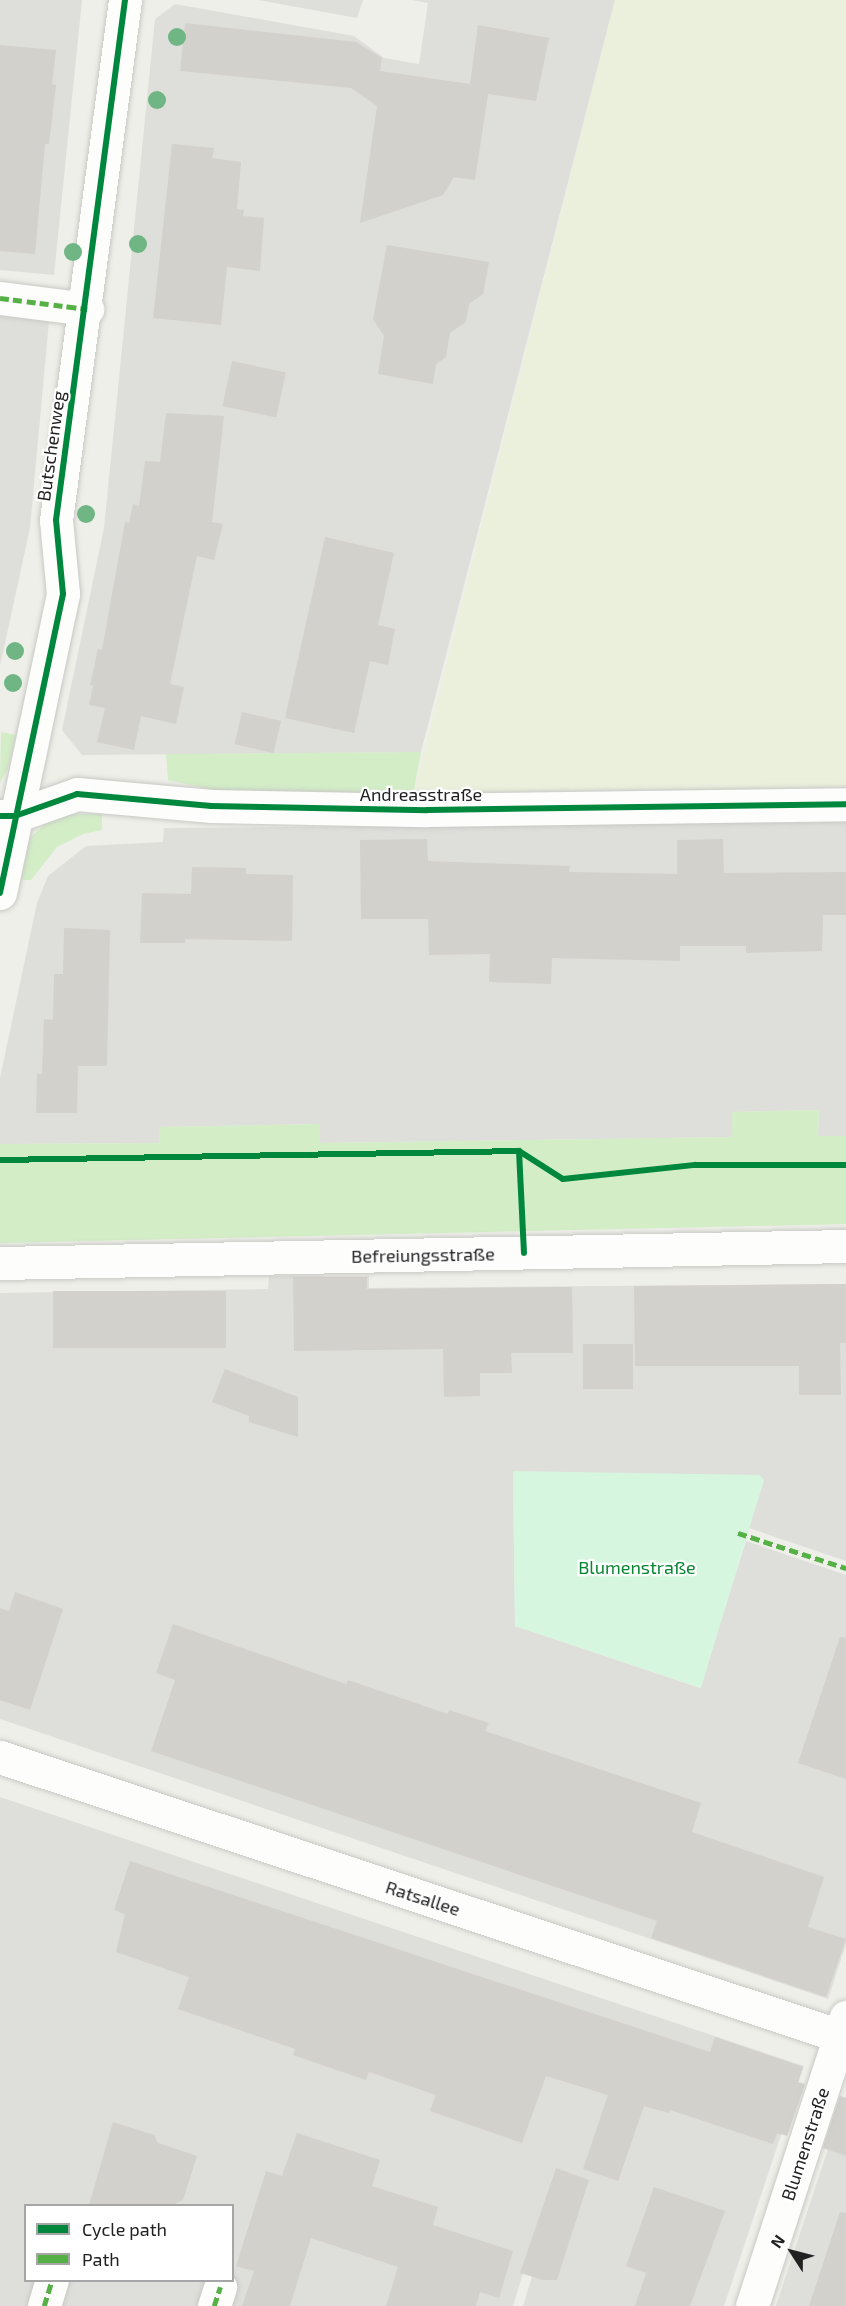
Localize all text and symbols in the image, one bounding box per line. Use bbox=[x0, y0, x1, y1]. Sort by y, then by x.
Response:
street label: Butschenweg bbox=[33, 389, 69, 503]
street label: Andreasstraße bbox=[360, 783, 482, 805]
street label: Befreiungsstraße bbox=[351, 1243, 495, 1267]
park label: Blumenstraße bbox=[578, 1556, 696, 1578]
street label: Ratsallee bbox=[383, 1876, 463, 1920]
street label: Blumenstraße bbox=[777, 2085, 833, 2203]
legend bbox=[24, 2204, 234, 2282]
text: Cycle path bbox=[82, 2218, 167, 2240]
north arrow bbox=[762, 2222, 822, 2282]
text: N bbox=[766, 2231, 788, 2251]
text: Path bbox=[82, 2248, 120, 2270]

